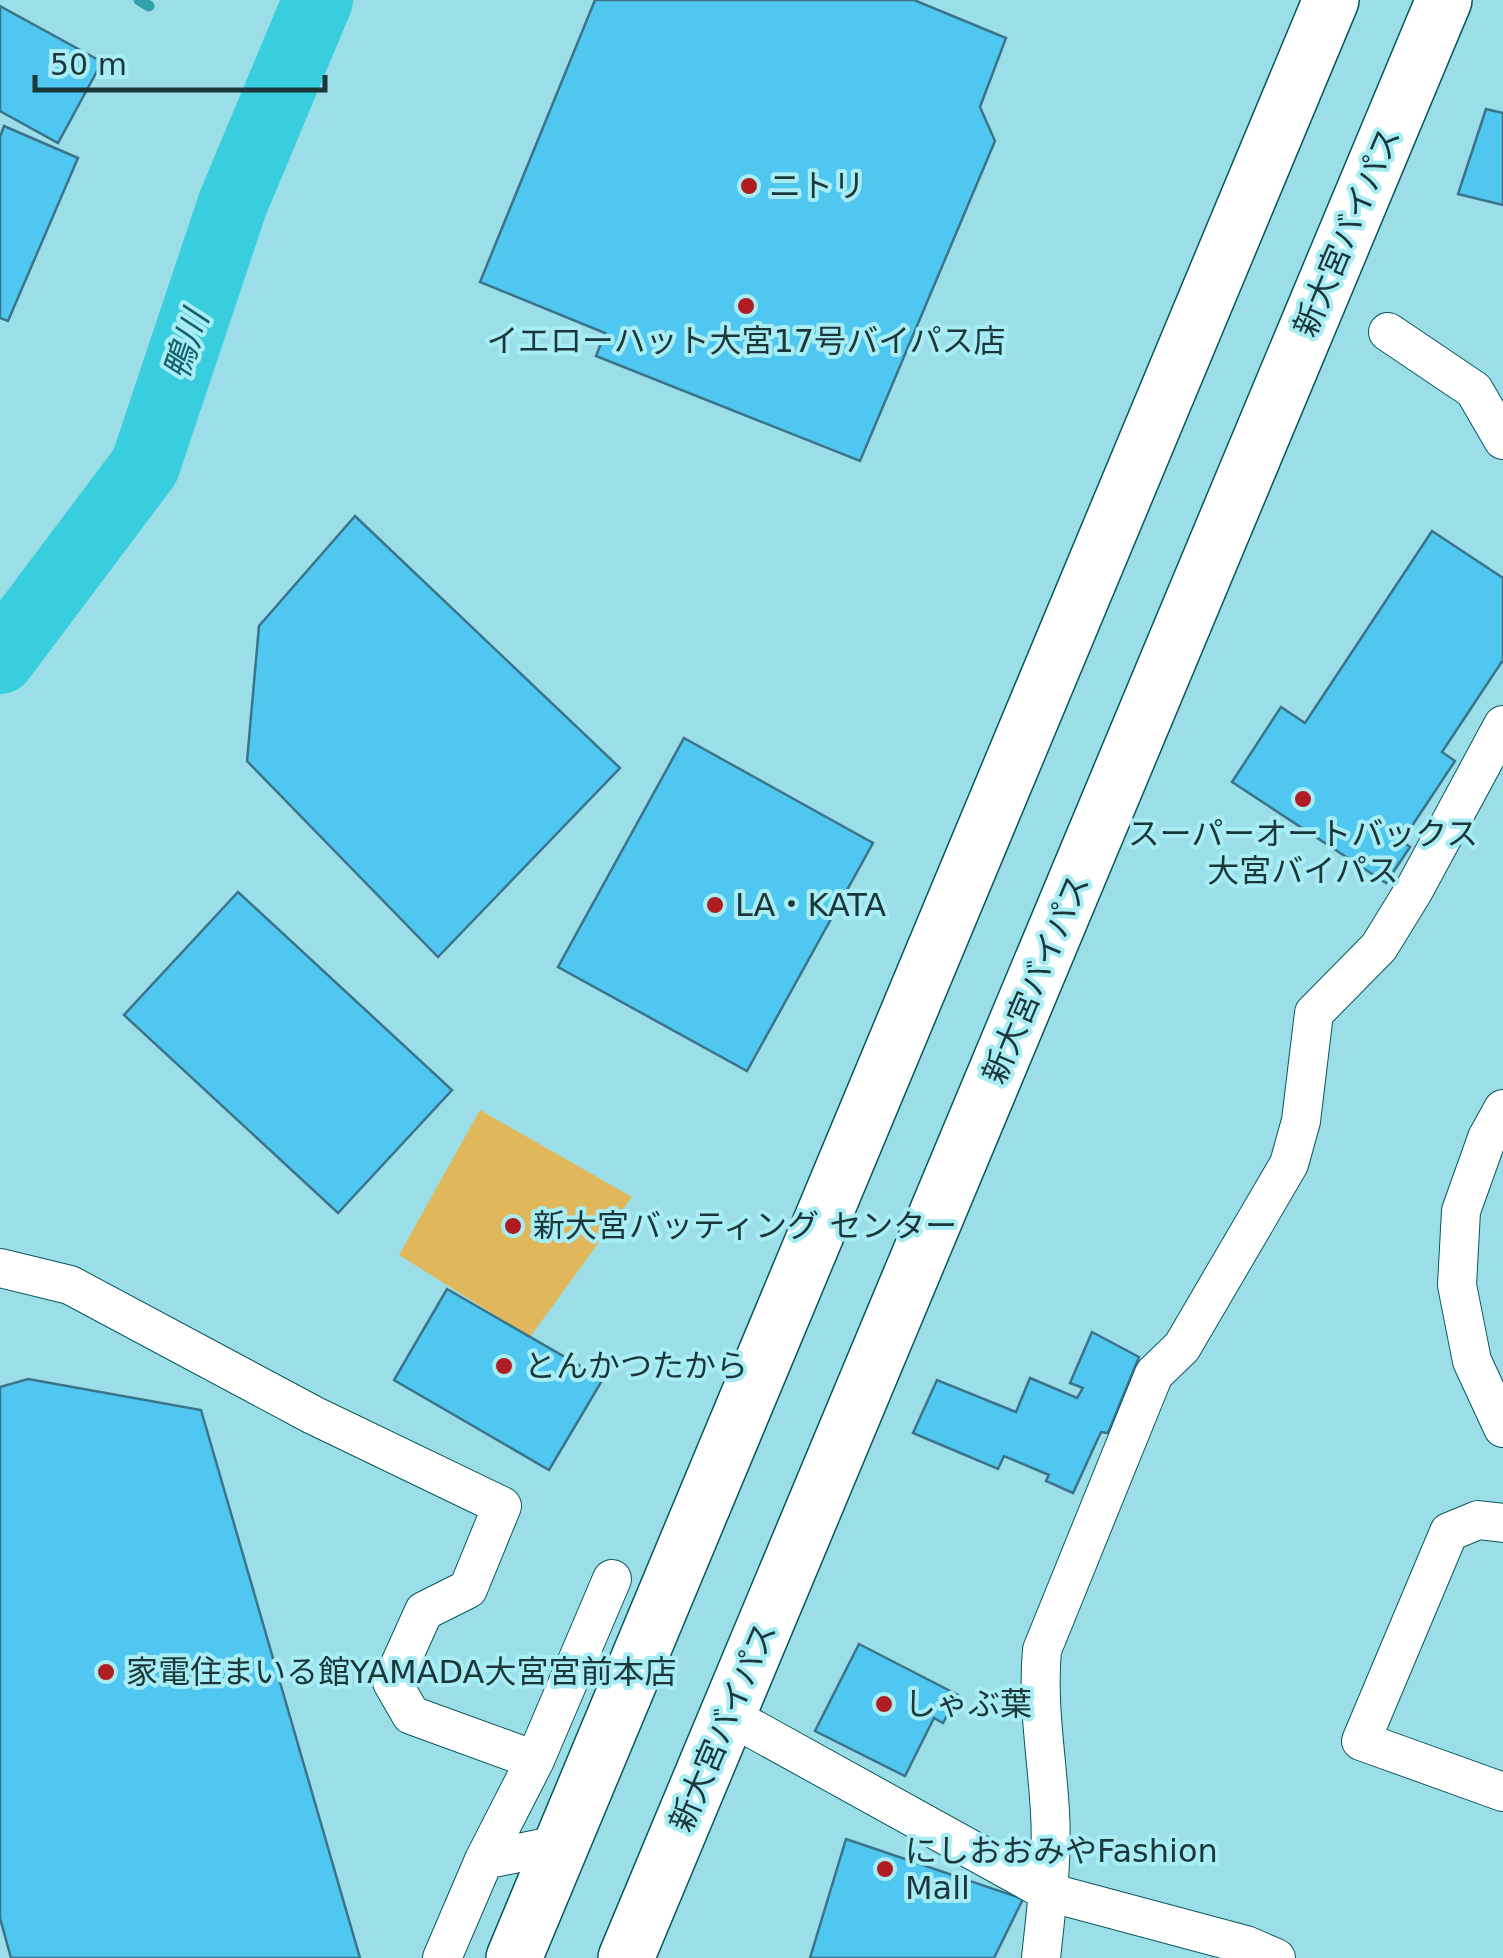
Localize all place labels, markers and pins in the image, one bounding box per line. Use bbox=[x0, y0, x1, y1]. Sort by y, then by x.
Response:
place label: ニトリ bbox=[769, 167, 865, 205]
marker: ニトリ bbox=[738, 175, 760, 197]
marker: イエローハット大宮17号バイパス店 bbox=[735, 295, 757, 317]
place label: イエローハット大宮17号バイパス店 bbox=[486, 322, 1006, 360]
marker: スーパーオートバックス 大宮バイパス bbox=[1292, 788, 1314, 810]
place label: スーパーオートバックス 大宮バイパス bbox=[1128, 815, 1478, 890]
place label: LA・KATA bbox=[735, 886, 886, 924]
marker: LA・KATA bbox=[704, 894, 726, 916]
place label: 新大宮バッティング センター bbox=[533, 1207, 957, 1245]
marker: 新大宮バッティング センター bbox=[502, 1215, 524, 1237]
place label: とんかつたから bbox=[524, 1347, 748, 1385]
marker: とんかつたから bbox=[493, 1355, 515, 1377]
place label: 家電住まいる館YAMADA大宮宮前本店 bbox=[126, 1653, 676, 1691]
marker: 家電住まいる館YAMADA大宮宮前本店 bbox=[95, 1661, 117, 1683]
place label: しゃぶ葉 bbox=[904, 1685, 1032, 1723]
marker: しゃぶ葉 bbox=[873, 1693, 895, 1715]
place label: にしおおみやFashion Mall bbox=[905, 1832, 1218, 1907]
marker: にしおおみやFashion Mall bbox=[874, 1858, 896, 1880]

